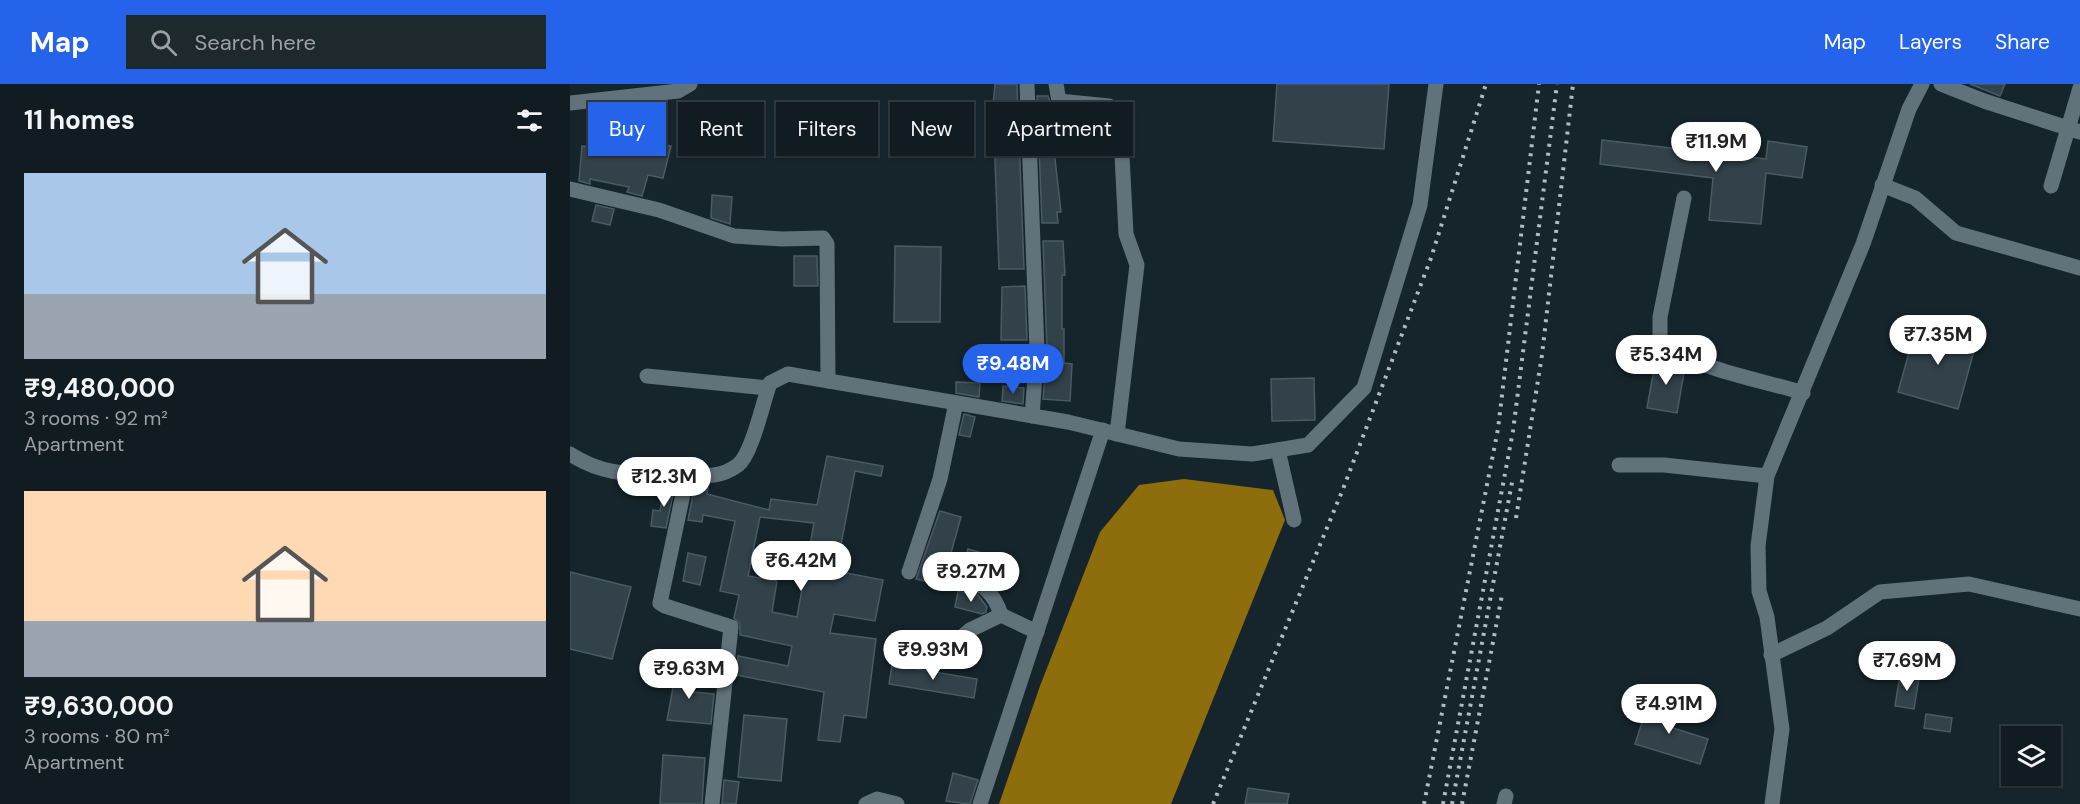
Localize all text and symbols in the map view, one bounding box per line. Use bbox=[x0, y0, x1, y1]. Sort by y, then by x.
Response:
search box bbox=[126, 15, 546, 69]
text: Map bbox=[30, 24, 90, 61]
icon: search bbox=[147, 26, 180, 59]
text: Search here bbox=[195, 28, 316, 57]
text: Map bbox=[1824, 28, 1866, 56]
text: Layers bbox=[1899, 28, 1962, 56]
text: Share bbox=[1995, 28, 2050, 56]
chip: Buy bbox=[588, 102, 666, 156]
chip: Rent bbox=[678, 102, 764, 156]
chip: Filters bbox=[776, 102, 878, 156]
chip: New bbox=[890, 102, 974, 156]
chip: Apartment bbox=[986, 102, 1133, 156]
text: 11 homes bbox=[24, 103, 135, 137]
icon: filters bbox=[513, 104, 546, 137]
pin: ₹11.9M bbox=[1667, 122, 1765, 173]
text: ₹11.9M bbox=[1685, 128, 1747, 154]
icon: home bbox=[231, 212, 339, 320]
pin: ₹7.35M bbox=[1889, 315, 1987, 366]
text: ₹7.35M bbox=[1903, 321, 1973, 347]
pin: ₹5.34M bbox=[1617, 335, 1715, 386]
text: ₹5.34M bbox=[1630, 341, 1702, 367]
pin: ₹9.48M bbox=[964, 344, 1062, 395]
text: ₹9.48M bbox=[977, 350, 1049, 376]
text: ₹9,480,000 bbox=[24, 371, 175, 405]
text: 3 rooms · 92 m² bbox=[24, 405, 168, 431]
text: Apartment bbox=[24, 431, 124, 457]
pin: ₹12.3M bbox=[615, 457, 713, 508]
text: ₹12.3M bbox=[631, 463, 697, 489]
icon: home bbox=[231, 530, 339, 638]
pin: ₹6.42M bbox=[752, 541, 850, 592]
text: ₹6.42M bbox=[765, 547, 837, 573]
pin: ₹9.27M bbox=[922, 552, 1020, 603]
text: ₹9.27M bbox=[936, 558, 1006, 584]
pin: ₹9.93M bbox=[884, 630, 982, 681]
text: ₹9.93M bbox=[897, 636, 969, 662]
pin: ₹7.69M bbox=[1858, 641, 1956, 692]
text: ₹7.69M bbox=[1873, 647, 1941, 673]
pin: ₹9.63M bbox=[640, 649, 738, 700]
text: ₹9.63M bbox=[653, 655, 725, 681]
pin: ₹4.91M bbox=[1620, 684, 1718, 735]
text: ₹9,630,000 bbox=[24, 689, 174, 723]
text: ₹4.91M bbox=[1635, 690, 1703, 716]
text: 3 rooms · 80 m² bbox=[24, 723, 170, 749]
map controls bbox=[2001, 726, 2061, 786]
button: layers bbox=[2001, 726, 2061, 786]
text: Apartment bbox=[24, 749, 124, 775]

